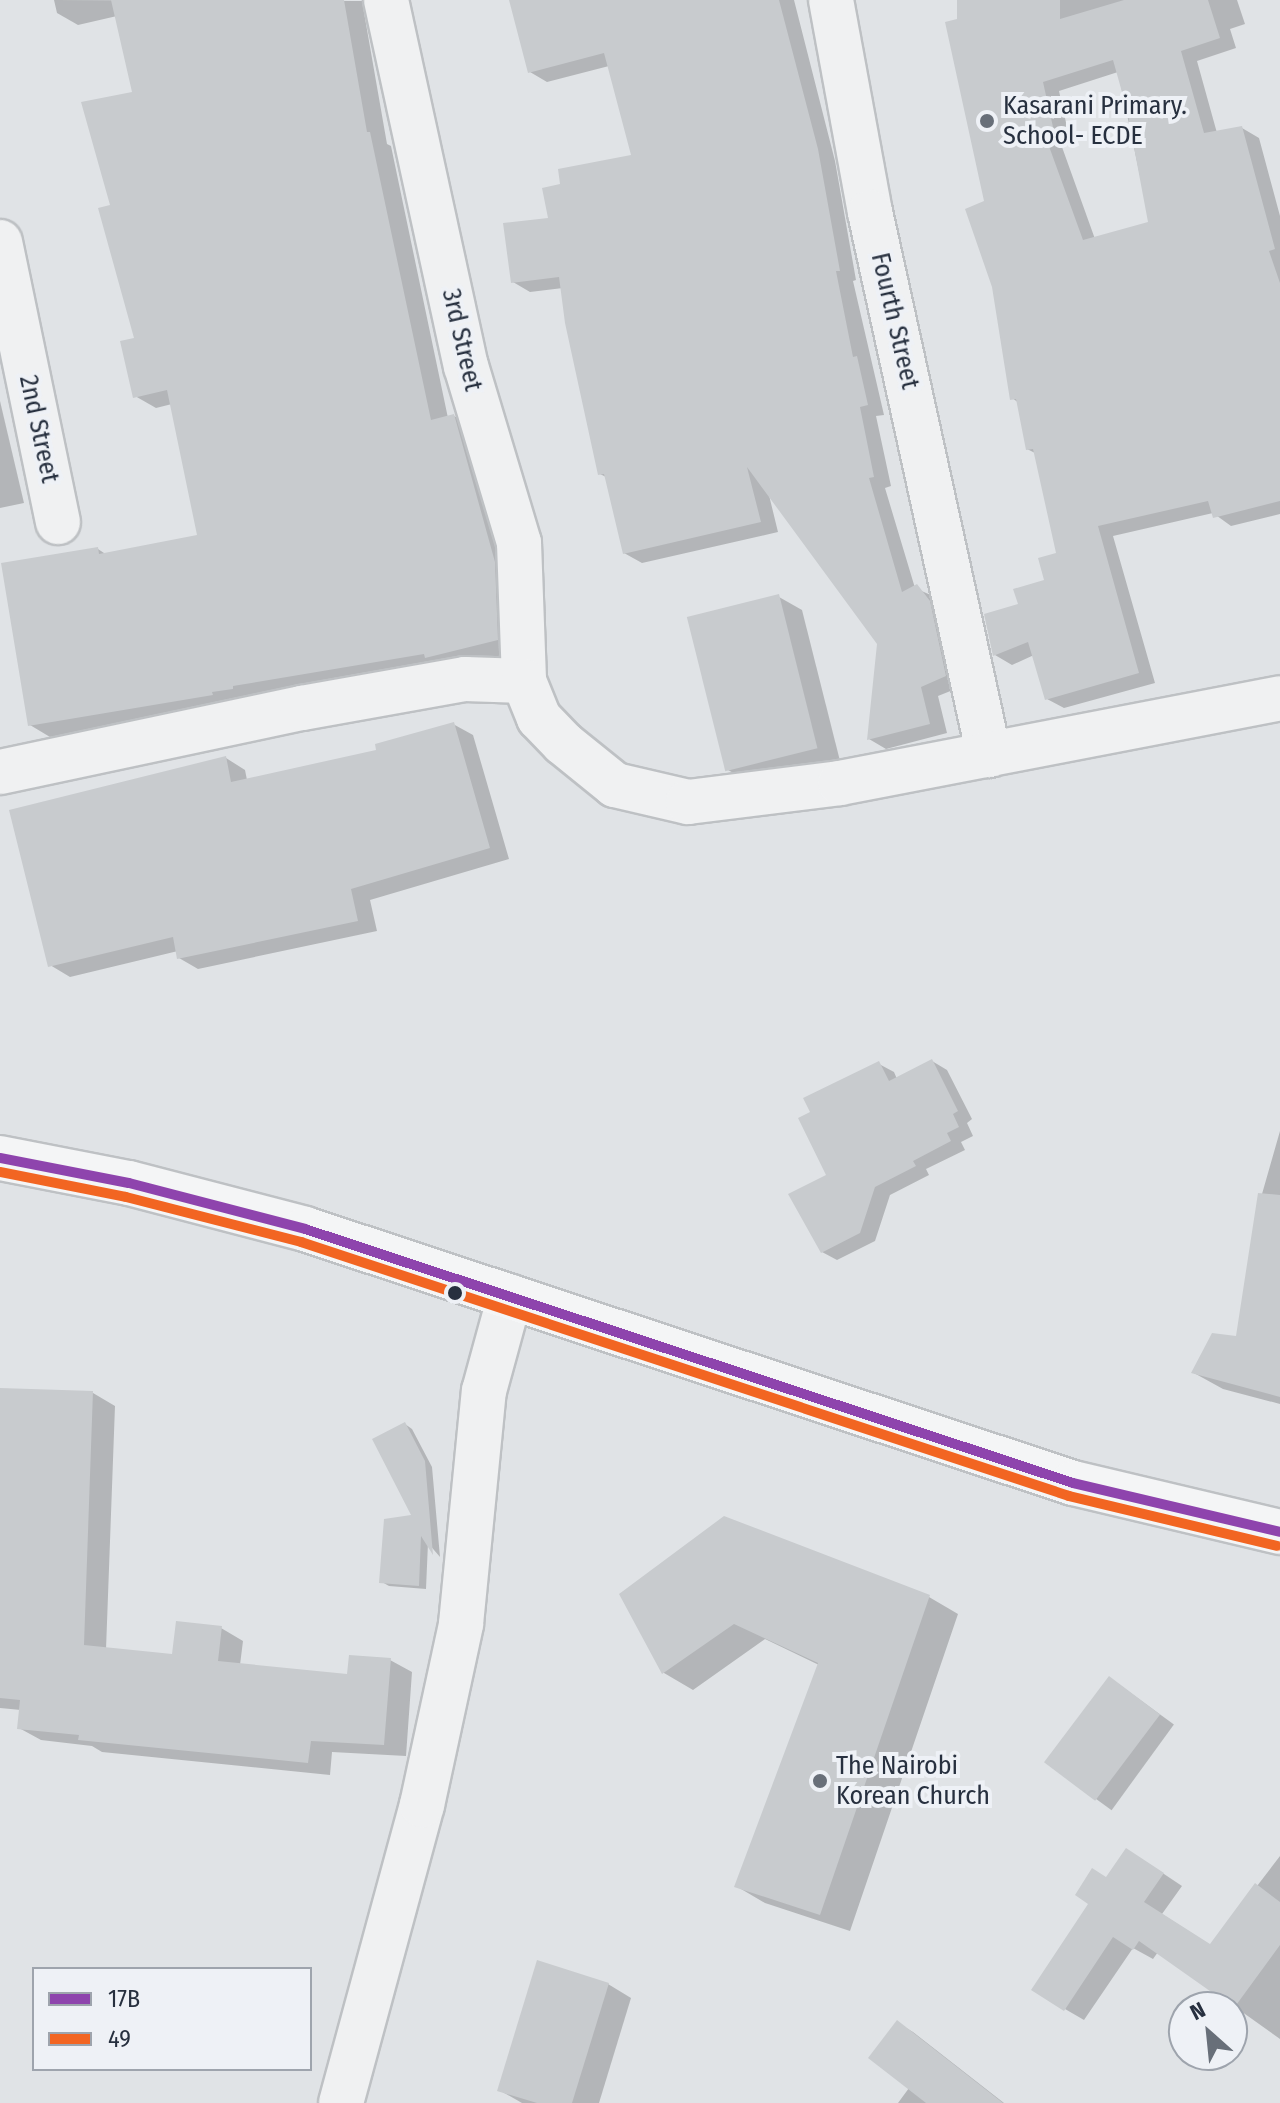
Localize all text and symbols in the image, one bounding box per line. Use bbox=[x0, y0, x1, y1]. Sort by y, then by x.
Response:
place label: Kasarani Primary. School- ECDE bbox=[1003, 90, 1187, 152]
marker: Kasarani Primary. School- ECDE bbox=[978, 112, 996, 130]
street label: Fourth Street bbox=[864, 250, 926, 392]
street label: 3rd Street bbox=[435, 286, 489, 394]
street label: 2nd Street bbox=[12, 372, 66, 486]
unlabelled marker bbox=[447, 1285, 463, 1301]
place label: The Nairobi Korean Church bbox=[836, 1750, 990, 1812]
marker: The Nairobi Korean Church bbox=[811, 1772, 829, 1790]
legend bbox=[32, 1967, 312, 2071]
text: 17B bbox=[108, 1985, 140, 2013]
north arrow bbox=[1168, 1991, 1248, 2071]
text: N bbox=[1186, 1996, 1210, 2026]
text: 49 bbox=[108, 2025, 131, 2053]

